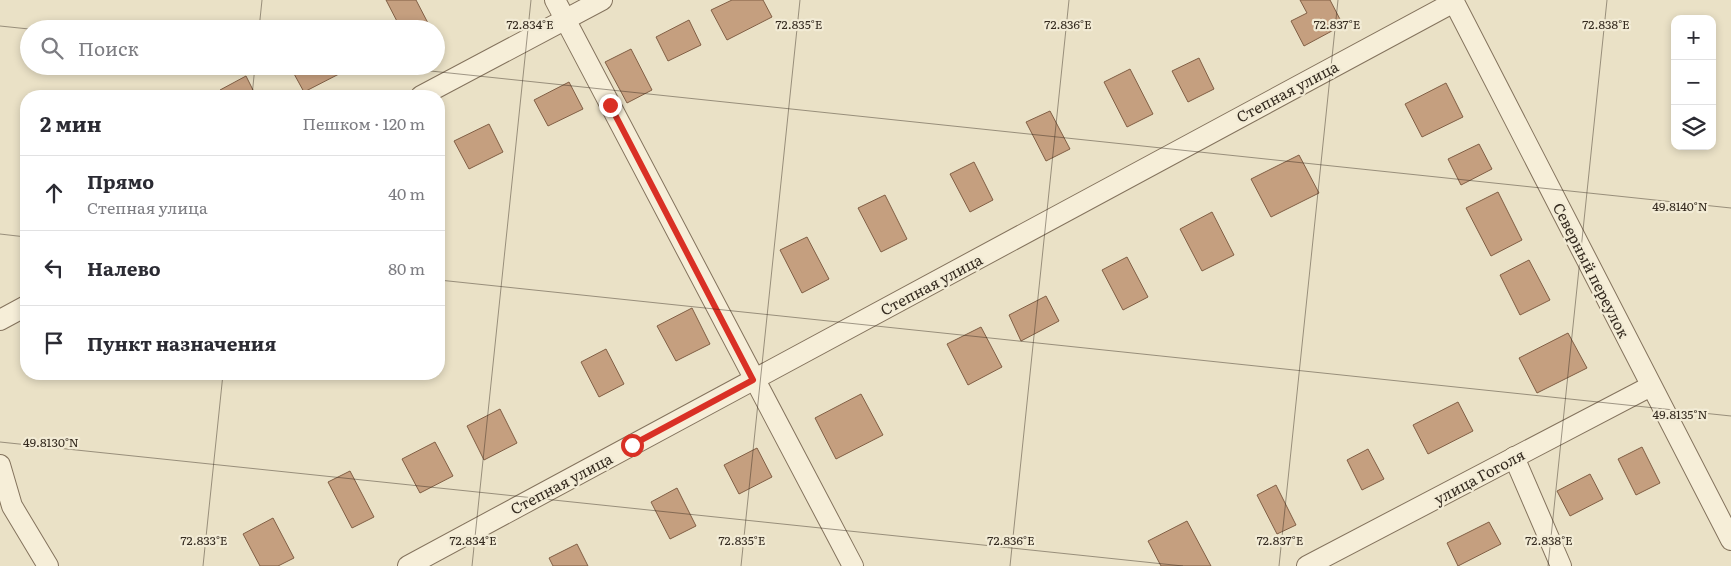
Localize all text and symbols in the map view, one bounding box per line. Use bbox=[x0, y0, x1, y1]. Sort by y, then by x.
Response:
text: 72.834°E bbox=[506, 15, 554, 33]
text: 72.835°E bbox=[776, 15, 823, 33]
text: 72.836°E bbox=[1044, 15, 1092, 33]
text: 72.837°E bbox=[1314, 15, 1361, 33]
text: 72.838°E bbox=[1582, 15, 1630, 33]
map controls bbox=[1671, 15, 1716, 150]
button: + bbox=[1671, 15, 1716, 60]
search box bbox=[20, 20, 445, 75]
icon: search bbox=[38, 34, 66, 62]
text: Поиск bbox=[78, 34, 139, 62]
street label: Степная улица bbox=[1232, 54, 1343, 128]
button: − bbox=[1671, 60, 1716, 105]
route end bbox=[599, 94, 622, 117]
button: layers bbox=[1671, 105, 1716, 150]
text: 2 мин bbox=[40, 107, 102, 138]
text: Пешком · 120 m bbox=[303, 111, 425, 135]
text: Прямо bbox=[87, 167, 154, 195]
icon: ahead bbox=[40, 179, 68, 207]
text: 40 m bbox=[388, 181, 425, 205]
text: Степная улица bbox=[87, 195, 208, 219]
text: 49.8140°N bbox=[1652, 197, 1708, 215]
street label: Северный переулок bbox=[1548, 198, 1636, 342]
street label: Степная улица bbox=[876, 247, 987, 321]
icon: left bbox=[40, 254, 68, 282]
text: Налево bbox=[87, 254, 161, 282]
text: 80 m bbox=[388, 256, 425, 280]
icon: arrive bbox=[40, 329, 68, 357]
text: Пункт назначения bbox=[87, 329, 276, 357]
text: 49.8135°N bbox=[1653, 405, 1707, 423]
text: 49.8130°N bbox=[23, 433, 79, 451]
route start bbox=[621, 434, 644, 457]
street label: улица Гоголя bbox=[1429, 442, 1529, 510]
street label: Степная улица bbox=[506, 446, 617, 520]
text: 72.833°E bbox=[180, 531, 228, 549]
text: 72.834°E bbox=[449, 531, 497, 549]
text: 72.835°E bbox=[719, 531, 766, 549]
text: 72.836°E bbox=[987, 531, 1035, 549]
text: 72.837°E bbox=[1257, 531, 1304, 549]
text: 72.838°E bbox=[1525, 531, 1573, 549]

